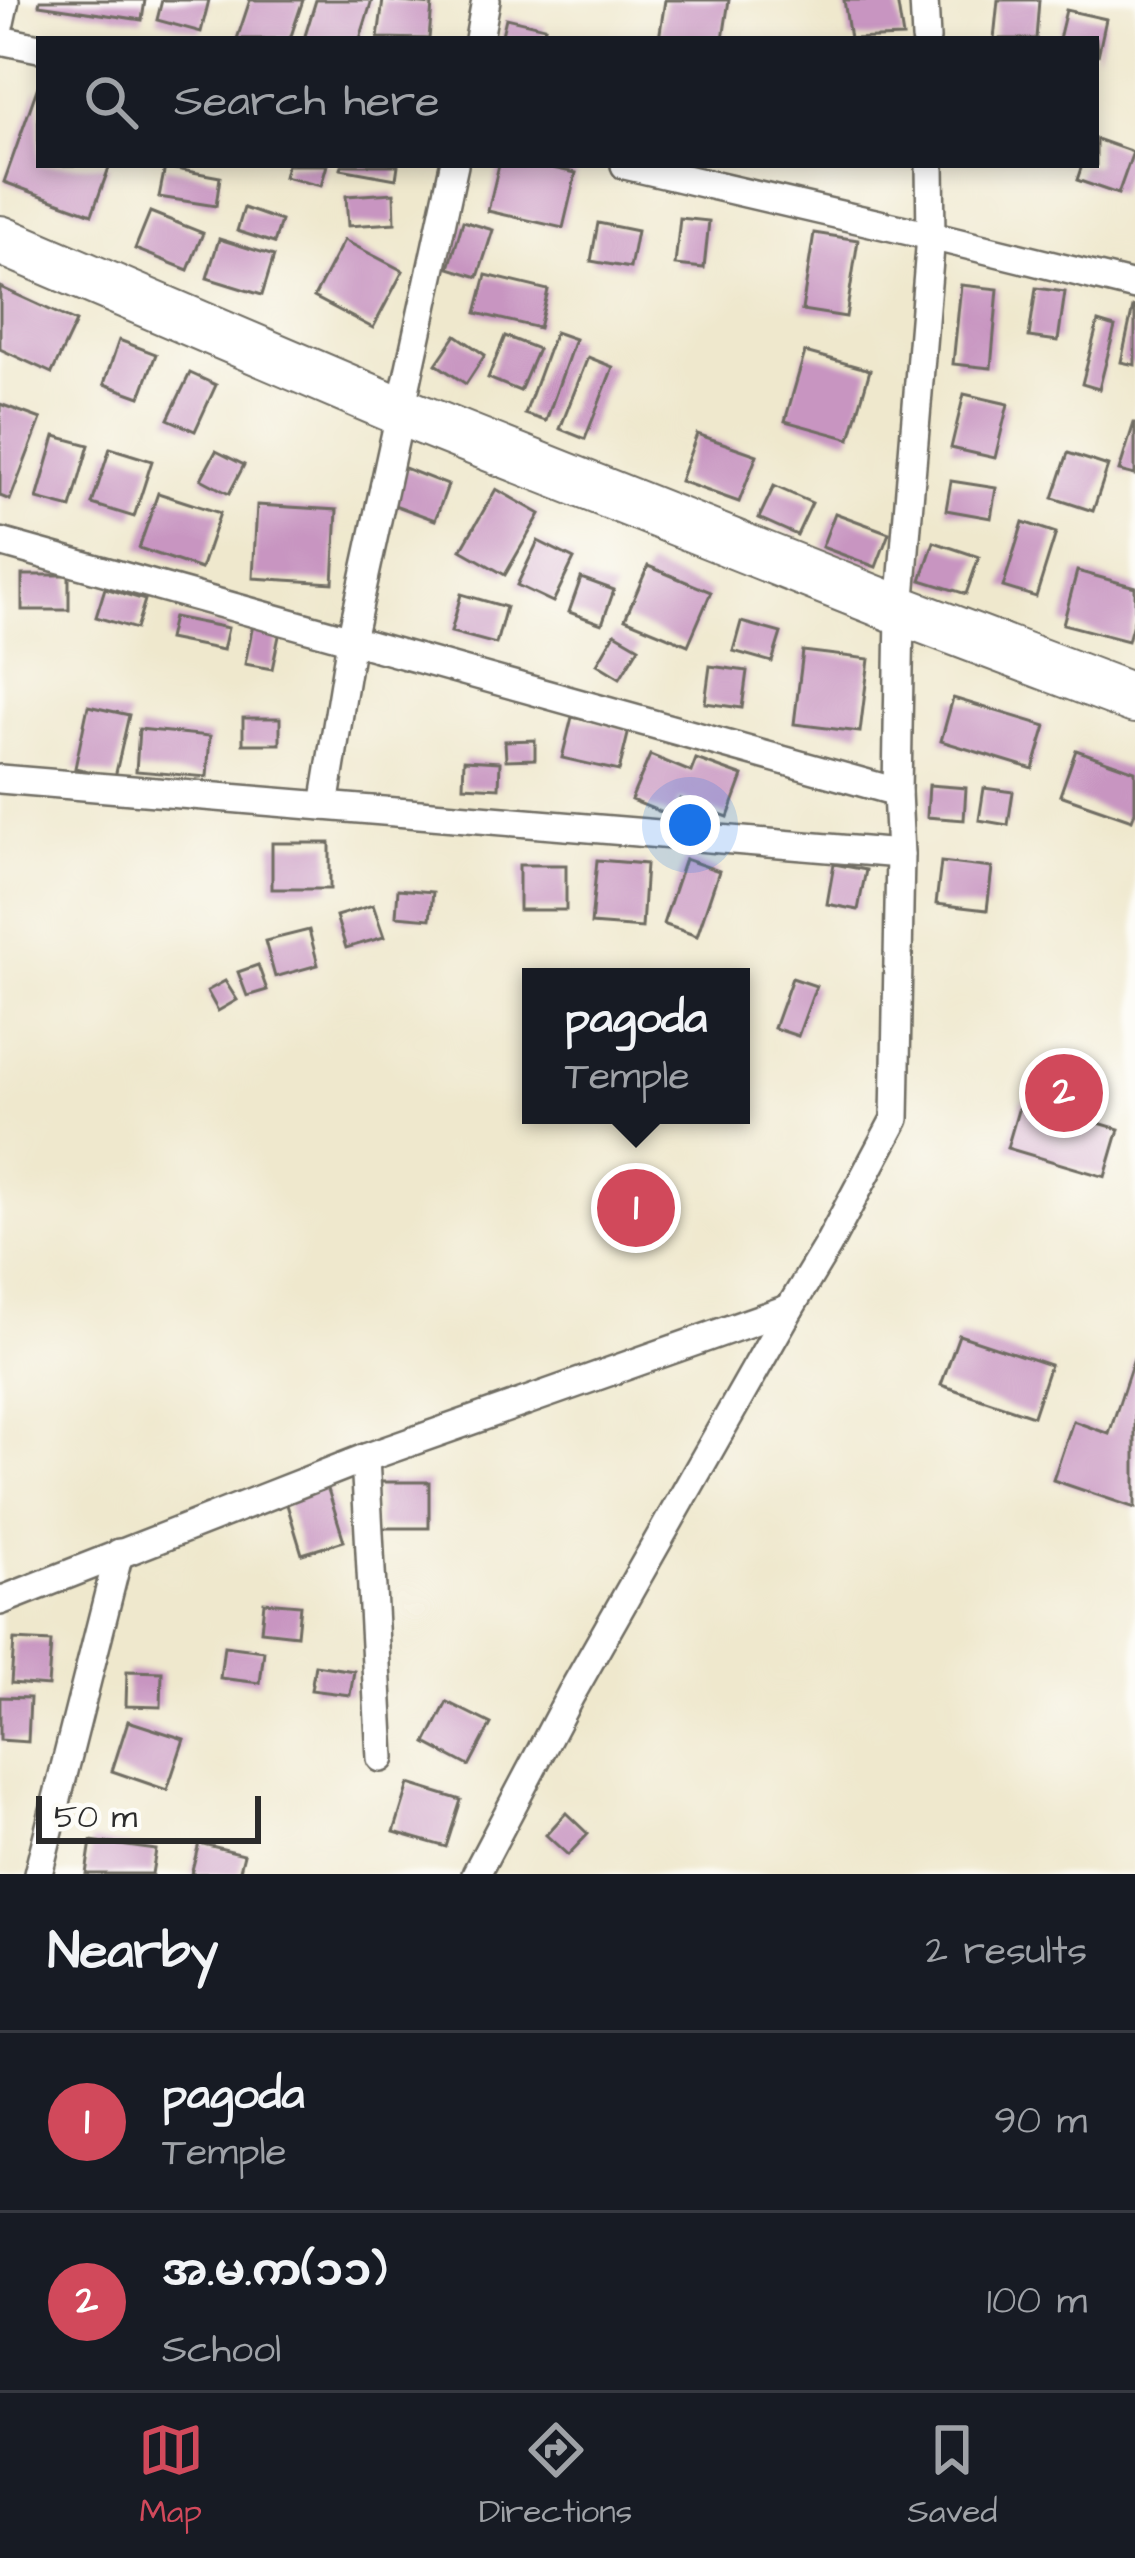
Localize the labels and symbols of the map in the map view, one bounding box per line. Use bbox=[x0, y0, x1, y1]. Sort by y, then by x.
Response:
your location bbox=[660, 795, 720, 855]
pin: 2 bbox=[1025, 1048, 1103, 1138]
pin: 1 bbox=[597, 1163, 675, 1253]
scale bar bbox=[36, 1790, 261, 1843]

